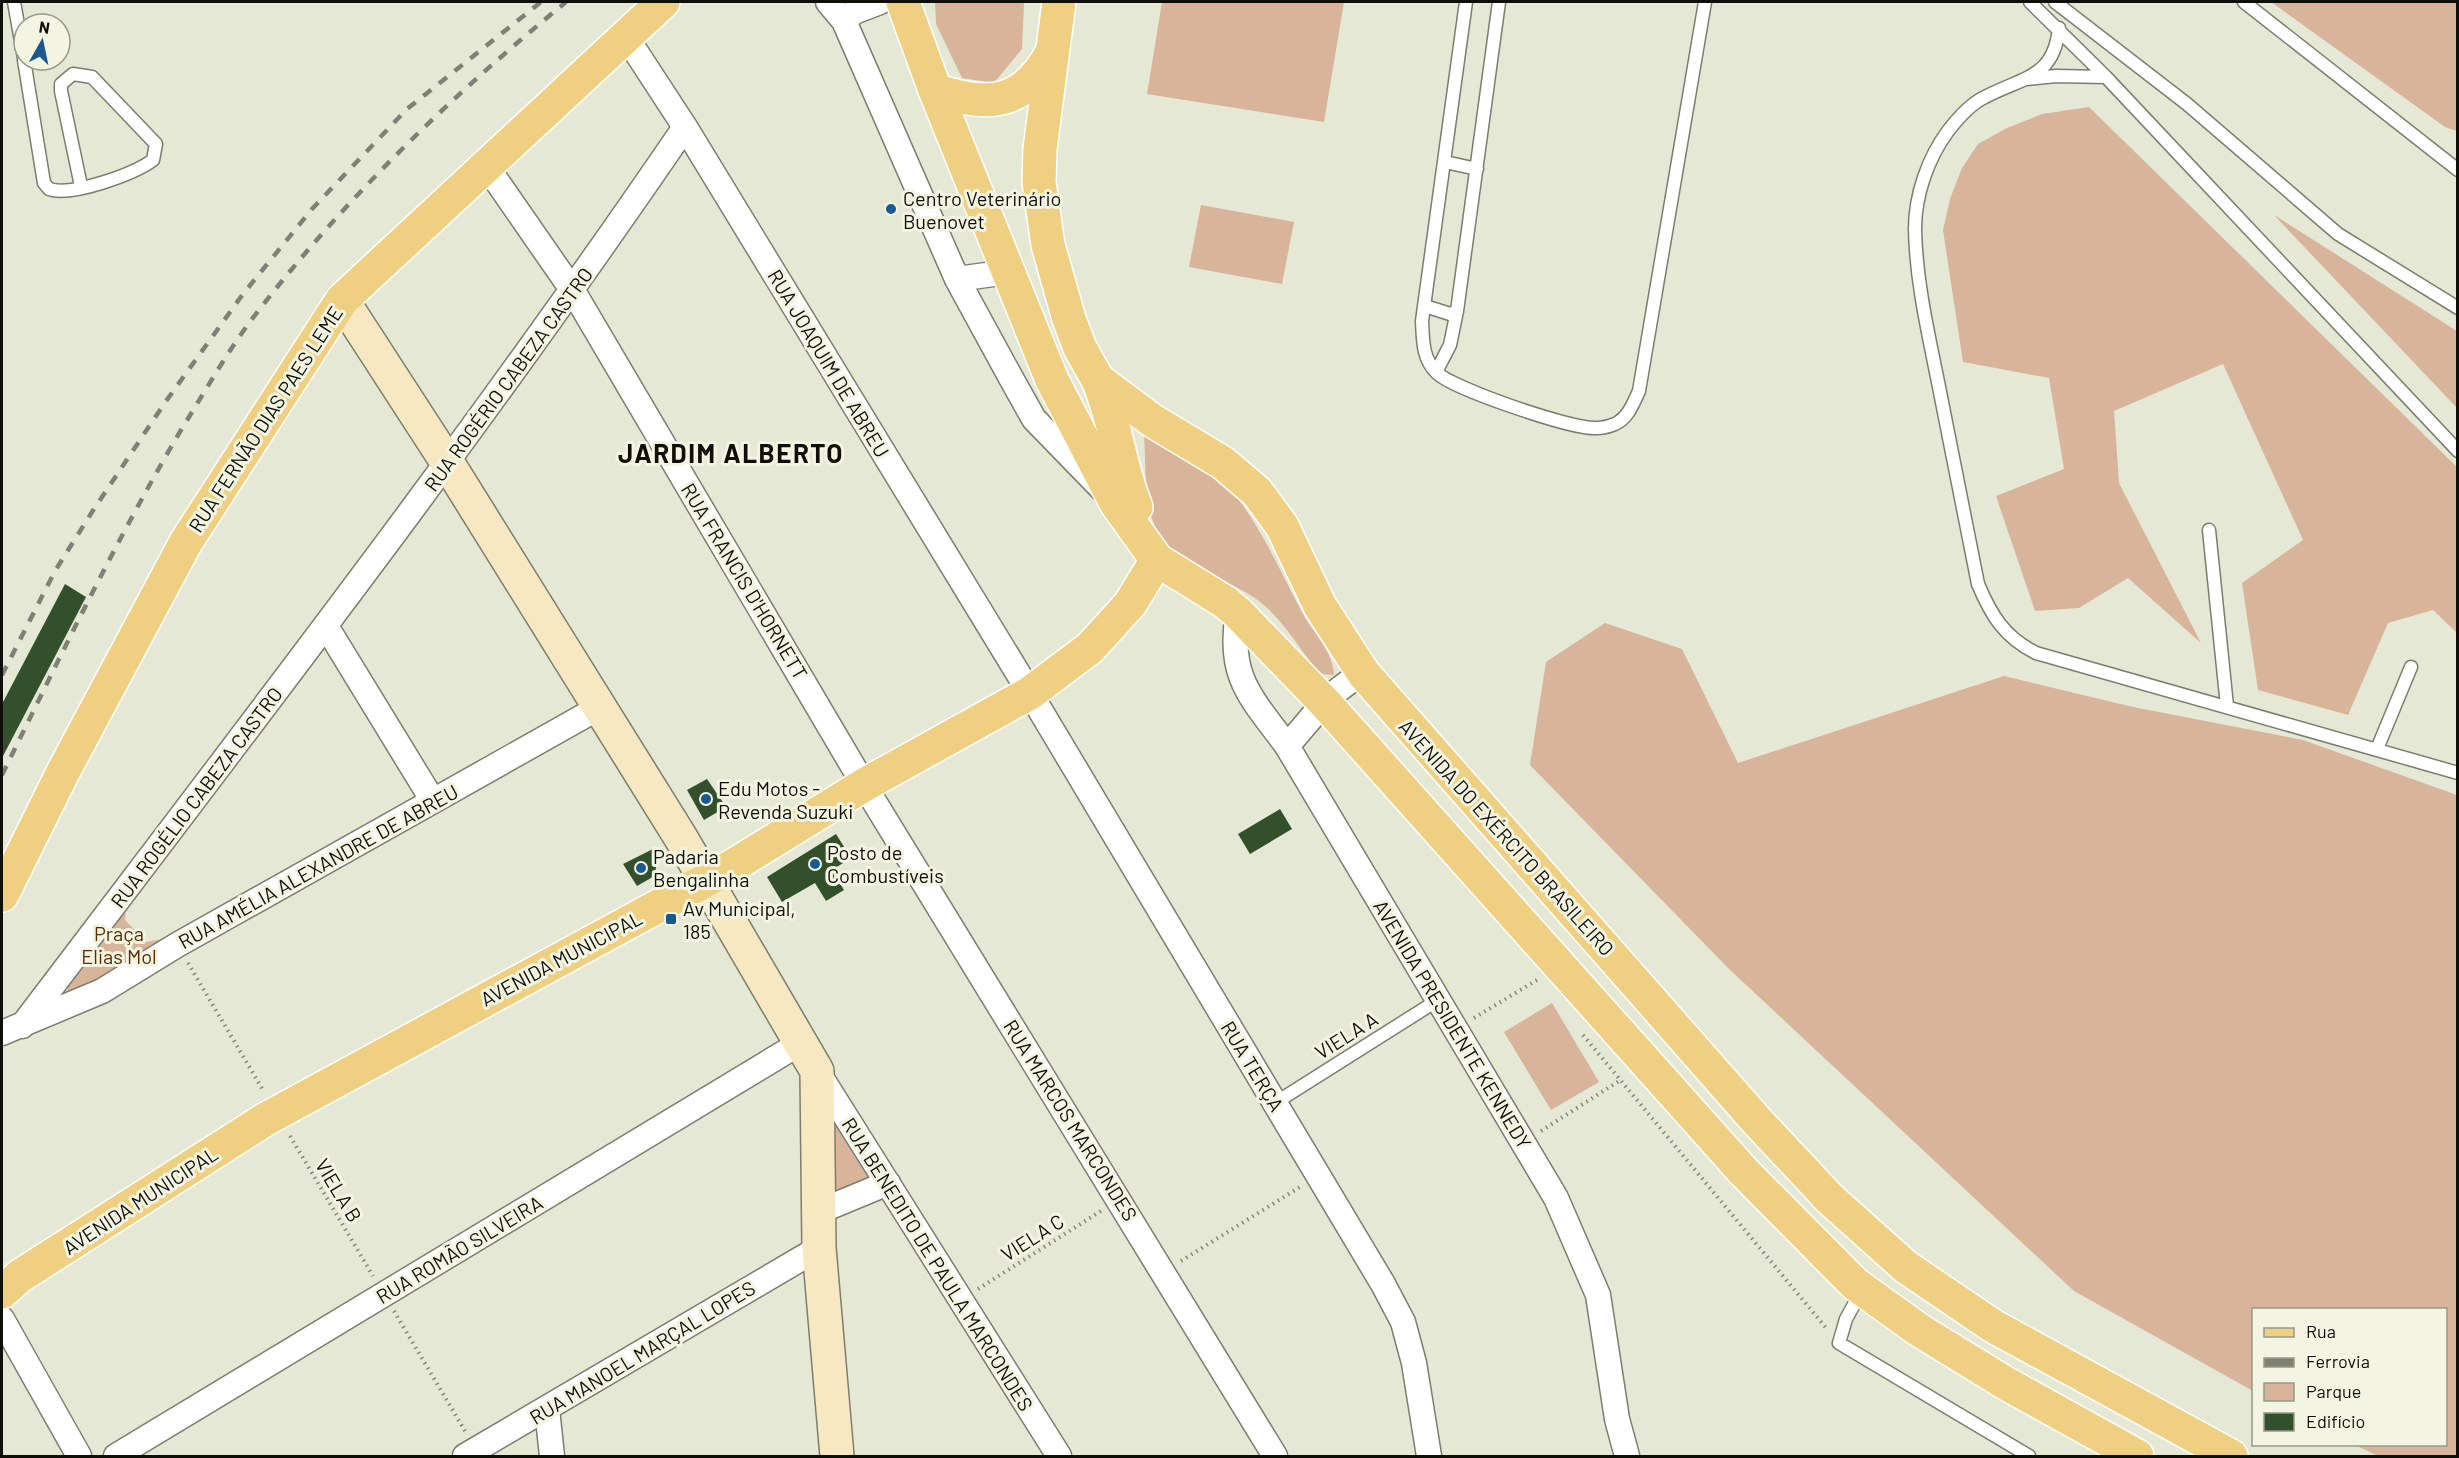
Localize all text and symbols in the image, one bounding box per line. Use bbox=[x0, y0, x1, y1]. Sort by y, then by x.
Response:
north arrow bbox=[12, 12, 72, 72]
text: N bbox=[38, 16, 51, 37]
place label: Centro Veterinário Buenovet bbox=[903, 186, 1062, 233]
marker: Centro Veterinário Buenovet bbox=[884, 202, 898, 216]
street label: RUA ROGÉRIO CABEZA CASTRO bbox=[419, 262, 597, 496]
street label: RUA JOAQUIM DE ABREU bbox=[763, 265, 895, 461]
street label: RUA FERNÃO DIAS PAES LEME bbox=[183, 302, 347, 536]
district label: JARDIM ALBERTO bbox=[618, 437, 844, 468]
street label: RUA FRANCIS D'HORNETT bbox=[677, 478, 813, 684]
street label: RUA ROGÉLIO CABEZA CASTRO bbox=[105, 682, 287, 912]
street label: AVENIDA DO EXÉRCITO BRASILEIRO bbox=[1394, 714, 1620, 960]
place label: Edu Motos - Revenda Suzuki bbox=[718, 776, 853, 823]
street label: RUA AMÉLIA ALEXANDRE DE ABREU bbox=[174, 779, 462, 953]
marker: Edu Motos - Revenda Suzuki bbox=[699, 792, 713, 806]
place label: Posto de Combustíveis bbox=[827, 840, 944, 887]
place label: Padaria Bengalinha bbox=[653, 844, 749, 891]
marker: Posto de Combustíveis bbox=[808, 857, 822, 871]
marker: Padaria Bengalinha bbox=[634, 861, 648, 875]
street label: AVENIDA PRESIDENTE KENNEDY bbox=[1369, 895, 1537, 1153]
place label: Av Municipal, 185 bbox=[683, 896, 796, 943]
street label: AVENIDA MUNICIPAL bbox=[476, 905, 646, 1011]
marker: Av Municipal, 185 bbox=[664, 912, 678, 926]
park label: Praça Elias Mol bbox=[81, 921, 157, 968]
street label: VIELA A bbox=[1310, 1006, 1382, 1064]
street label: RUA MARCOS MARCONDES bbox=[999, 1015, 1143, 1225]
street label: RUA TERÇA bbox=[1217, 1016, 1289, 1116]
street label: RUA BENEDITO DE PAULA MARCONDES bbox=[837, 1113, 1039, 1415]
street label: AVENIDA MUNICIPAL bbox=[58, 1141, 222, 1259]
street label: VIELA B bbox=[311, 1154, 367, 1226]
street label: RUA ROMÃO SILVEIRA bbox=[371, 1190, 547, 1308]
street label: VIELA C bbox=[996, 1208, 1068, 1266]
street label: RUA MANOEL MARÇAL LOPES bbox=[525, 1275, 759, 1429]
legend bbox=[2252, 1308, 2447, 1446]
text: Rua bbox=[2306, 1320, 2336, 1342]
text: Ferrovia bbox=[2306, 1350, 2370, 1372]
text: Parque bbox=[2306, 1380, 2361, 1402]
text: Edifício bbox=[2306, 1410, 2365, 1432]

